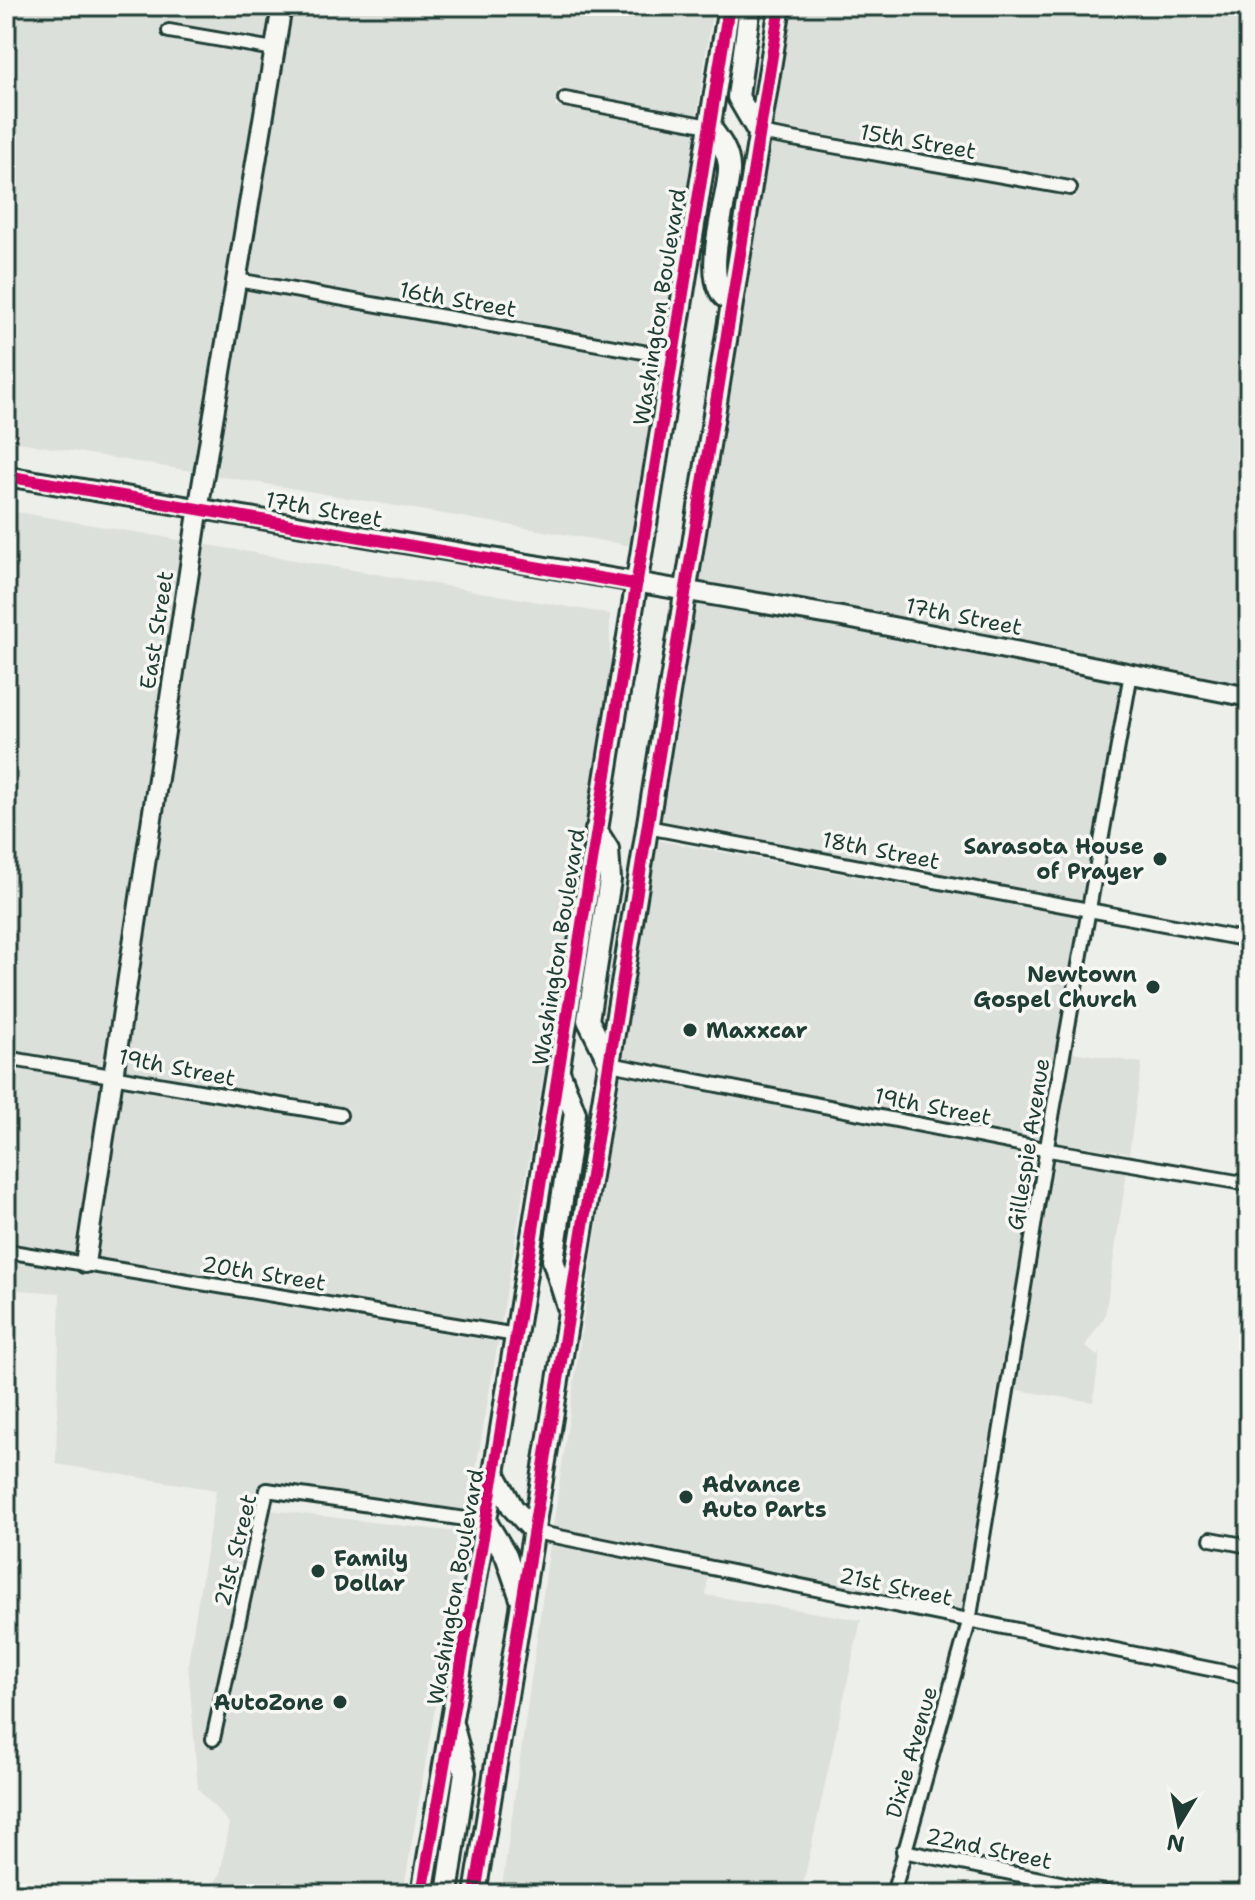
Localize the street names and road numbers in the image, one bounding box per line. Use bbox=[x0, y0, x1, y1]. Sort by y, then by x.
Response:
street label: 15th Street bbox=[858, 117, 978, 166]
street label: Washington Boulevard bbox=[626, 187, 693, 428]
street label: 16th Street bbox=[397, 275, 519, 324]
street label: 17th Street bbox=[263, 485, 385, 534]
street label: East Street bbox=[133, 569, 180, 691]
street label: 17th Street bbox=[903, 591, 1025, 642]
street label: 18th Street bbox=[820, 825, 942, 876]
street label: Washington Boulevard bbox=[525, 827, 592, 1068]
street label: 19th Street bbox=[116, 1042, 238, 1093]
street label: Gillespie Avenue bbox=[1001, 1056, 1056, 1232]
street label: 19th Street bbox=[872, 1081, 994, 1132]
street label: 20th Street bbox=[200, 1249, 328, 1298]
street label: Washington Boulevard bbox=[420, 1467, 491, 1707]
street label: 21st Street bbox=[208, 1491, 263, 1609]
street label: 21st Street bbox=[837, 1560, 955, 1613]
street label: Dixie Avenue bbox=[879, 1683, 944, 1821]
street label: 22nd Street bbox=[923, 1821, 1055, 1876]

